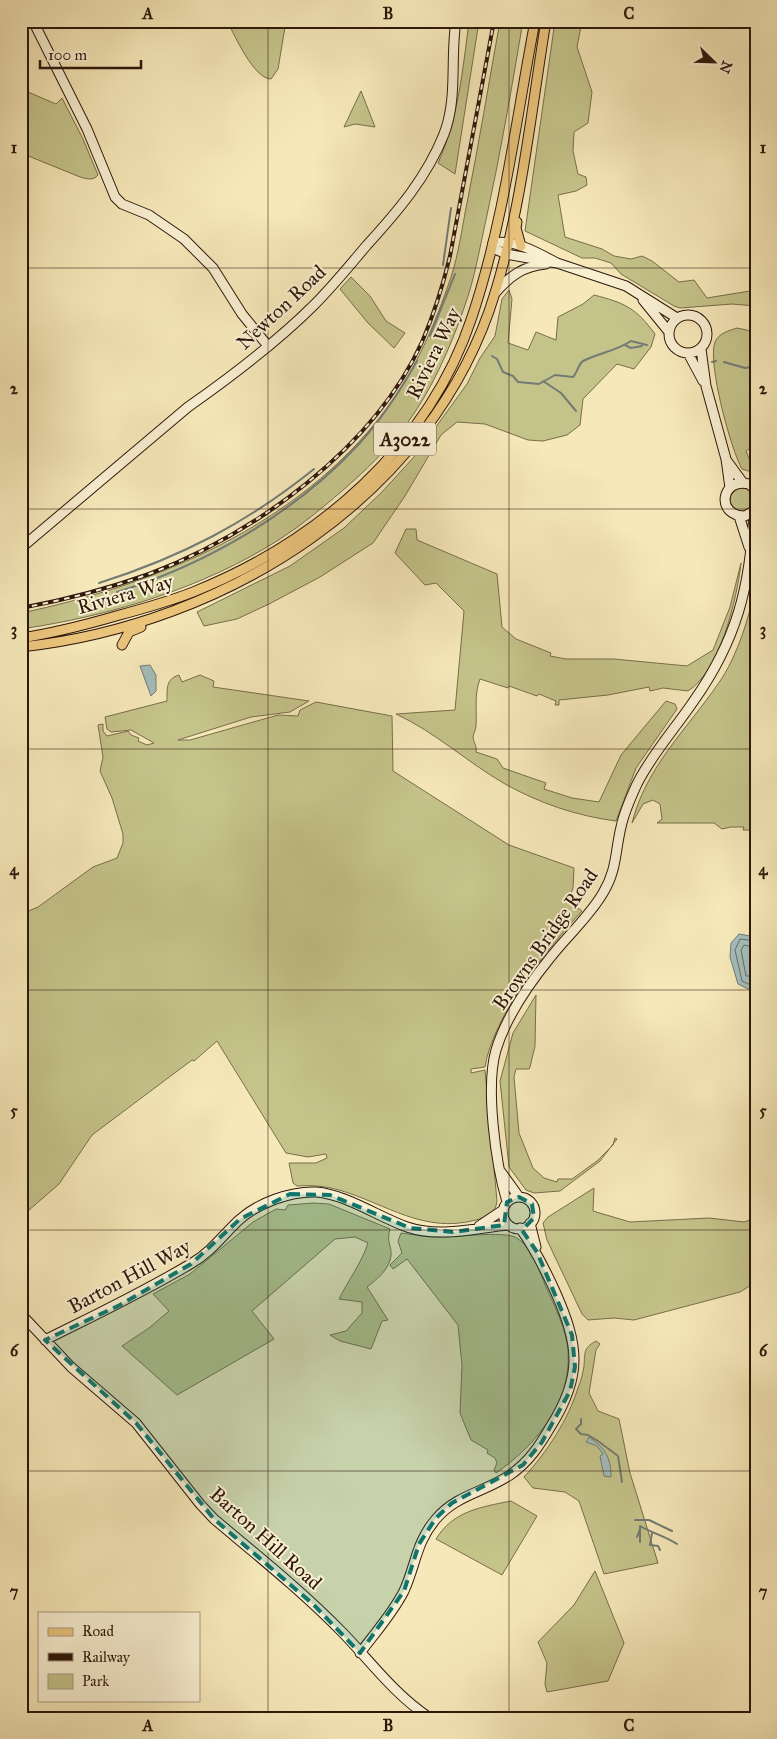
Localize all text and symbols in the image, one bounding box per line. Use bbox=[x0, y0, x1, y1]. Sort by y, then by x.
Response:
text: A bbox=[142, 4, 154, 23]
text: B bbox=[383, 4, 393, 23]
text: C bbox=[624, 4, 635, 23]
scale bar bbox=[40, 38, 141, 70]
north arrow bbox=[690, 38, 740, 88]
text: 100 m bbox=[48, 46, 88, 64]
text: N bbox=[715, 58, 736, 76]
text: 1 bbox=[11, 138, 18, 157]
text: 1 bbox=[760, 138, 767, 157]
street label: Newton Road bbox=[231, 260, 331, 354]
street label: Riviera Way bbox=[401, 303, 466, 403]
text: 2 bbox=[10, 379, 19, 398]
text: 2 bbox=[759, 379, 768, 398]
road number: A3022 bbox=[374, 422, 436, 456]
street label: Riviera Way bbox=[74, 569, 176, 619]
text: 3 bbox=[11, 620, 17, 640]
text: 3 bbox=[760, 620, 766, 640]
text: 4 bbox=[10, 860, 20, 880]
text: 4 bbox=[759, 860, 769, 880]
street label: Browns Bridge Road bbox=[487, 864, 604, 1015]
text: 5 bbox=[10, 1101, 18, 1120]
text: 5 bbox=[759, 1101, 767, 1120]
street label: Barton Hill Way bbox=[64, 1233, 195, 1318]
text: 6 bbox=[10, 1341, 19, 1360]
text: 6 bbox=[759, 1341, 768, 1360]
street label: Barton Hill Road bbox=[205, 1482, 327, 1594]
text: 7 bbox=[10, 1582, 19, 1601]
text: 7 bbox=[759, 1582, 768, 1601]
legend bbox=[38, 1612, 200, 1702]
text: Road bbox=[82, 1622, 114, 1640]
text: Railway bbox=[82, 1648, 131, 1666]
text: Park bbox=[82, 1672, 109, 1690]
text: A bbox=[142, 1716, 154, 1735]
text: B bbox=[383, 1716, 393, 1735]
text: C bbox=[624, 1716, 635, 1735]

